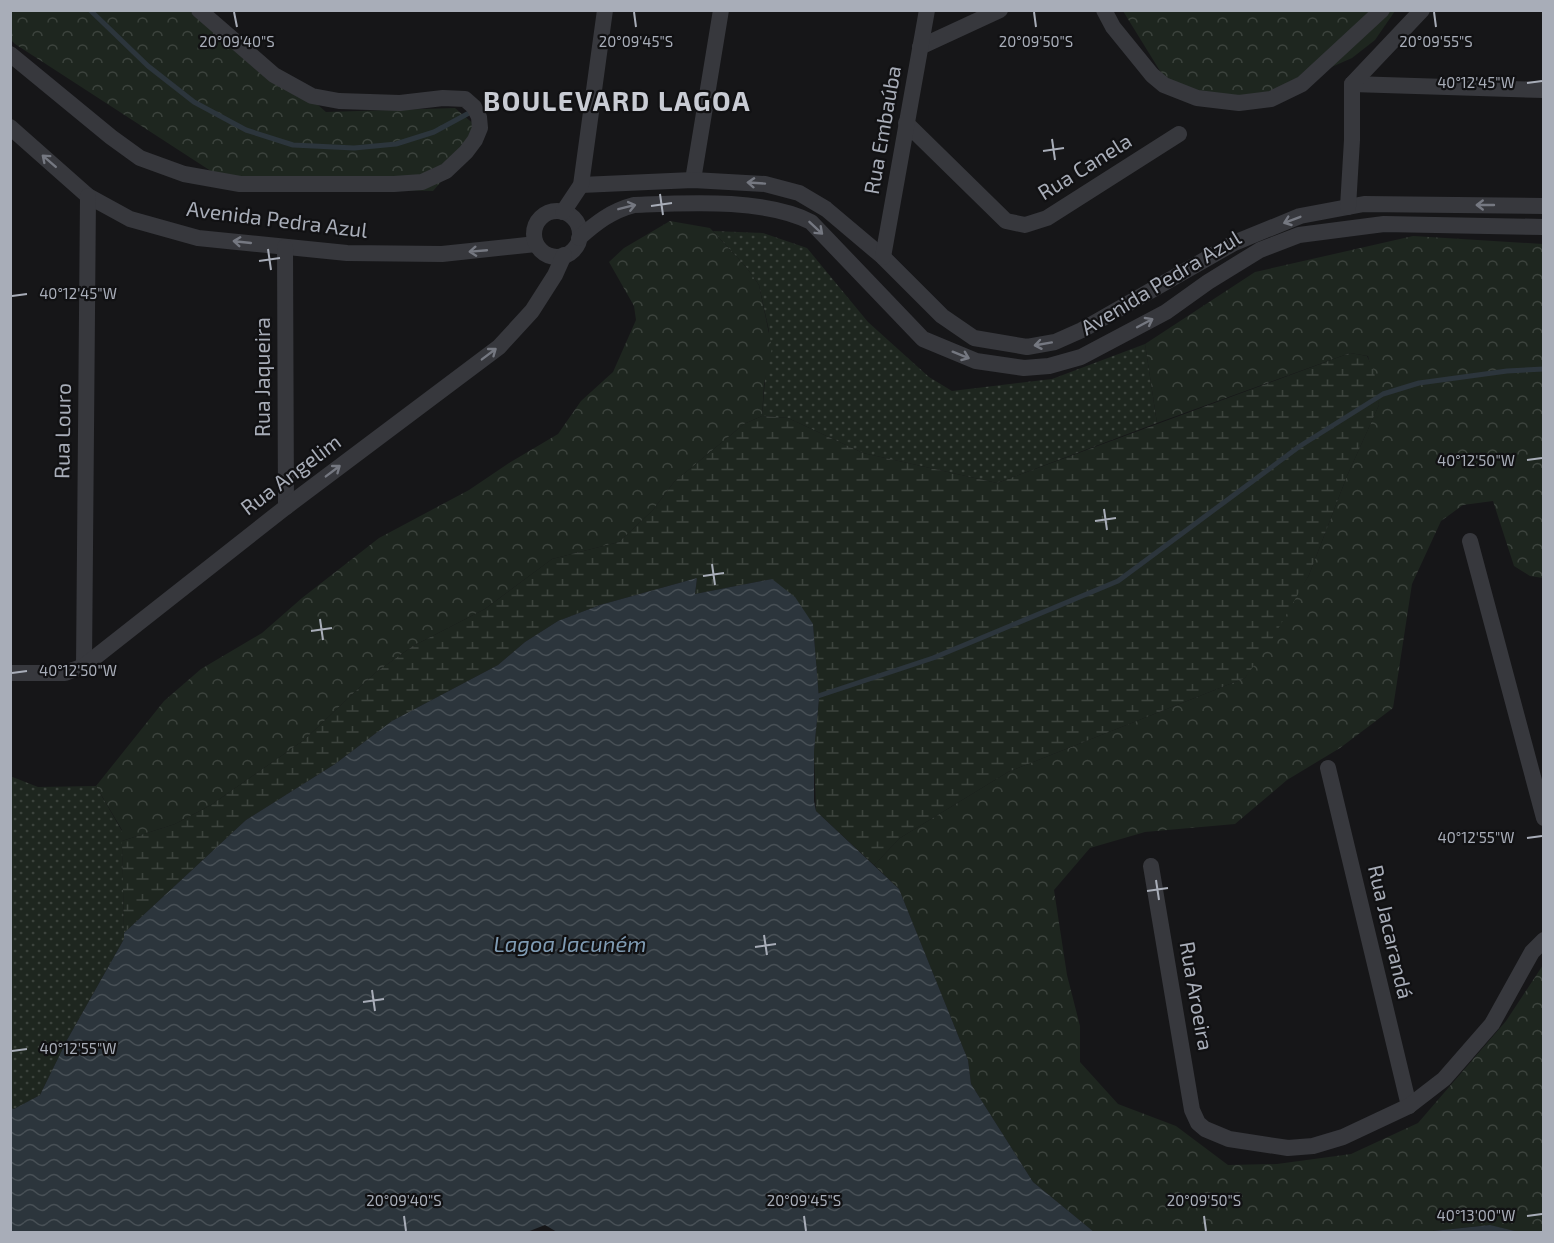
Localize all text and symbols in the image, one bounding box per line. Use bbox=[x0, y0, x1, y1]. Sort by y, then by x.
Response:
text: 20°09'40"S bbox=[199, 32, 275, 50]
text: 20°09'45"S bbox=[599, 32, 673, 50]
text: 20°09'50"S bbox=[999, 32, 1073, 50]
text: 20°09'55"S bbox=[1399, 32, 1473, 50]
street label: Rua Embaúba bbox=[858, 63, 905, 196]
text: 40°12'45"W bbox=[1437, 73, 1515, 91]
district label: BOULEVARD LAGOA bbox=[483, 84, 751, 116]
street label: Rua Canela bbox=[1033, 127, 1136, 204]
one-way arrow bbox=[42, 154, 57, 168]
one-way arrow bbox=[747, 178, 767, 189]
street label: Avenida Pedra Azul bbox=[185, 195, 370, 242]
one-way arrow bbox=[1476, 199, 1496, 211]
one-way arrow bbox=[617, 201, 636, 212]
one-way arrow bbox=[1283, 215, 1302, 226]
one-way arrow bbox=[809, 221, 824, 235]
street label: Avenida Pedra Azul bbox=[1076, 224, 1245, 339]
one-way arrow bbox=[232, 236, 252, 247]
one-way arrow bbox=[469, 246, 489, 257]
text: 40°12'45"W bbox=[39, 284, 117, 302]
street label: Rua Jaqueira bbox=[249, 317, 274, 437]
one-way arrow bbox=[1135, 317, 1153, 328]
one-way arrow bbox=[1034, 339, 1053, 350]
one-way arrow bbox=[480, 348, 496, 361]
one-way arrow bbox=[951, 350, 970, 361]
street label: Rua Louro bbox=[48, 383, 75, 479]
street label: Rua Angelim bbox=[235, 428, 345, 519]
text: 40°12'50"W bbox=[1437, 451, 1515, 469]
one-way arrow bbox=[324, 465, 340, 478]
text: 40°12'50"W bbox=[39, 661, 117, 679]
text: 40°12'55"W bbox=[1438, 828, 1514, 846]
street label: Rua Jacarandá bbox=[1364, 862, 1419, 1001]
water label: Lagoa Jacuném bbox=[494, 930, 646, 956]
street label: Rua Aroeira bbox=[1176, 939, 1219, 1052]
text: 40°12'55"W bbox=[40, 1039, 116, 1057]
text: 20°09'40"S bbox=[366, 1191, 442, 1209]
text: 20°09'45"S bbox=[767, 1191, 841, 1209]
text: 20°09'50"S bbox=[1167, 1191, 1241, 1209]
text: 40°13'00"W bbox=[1437, 1206, 1515, 1224]

